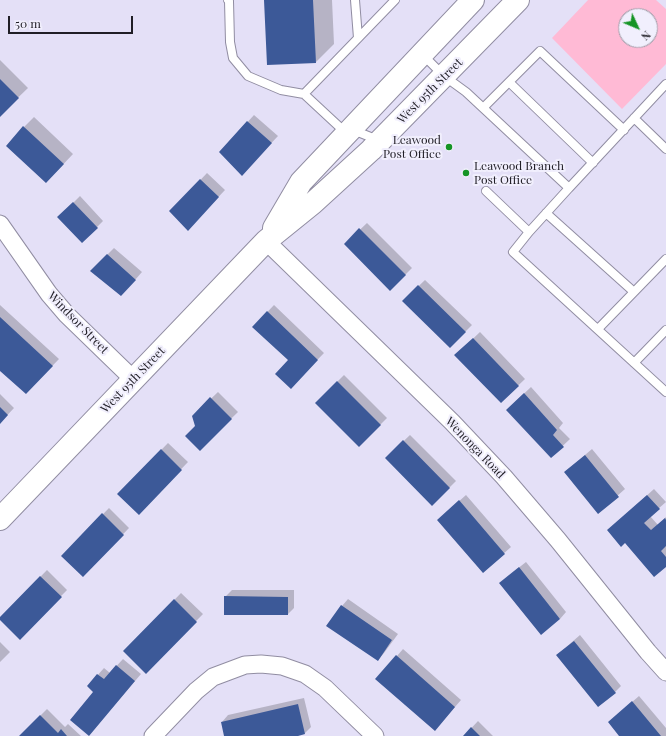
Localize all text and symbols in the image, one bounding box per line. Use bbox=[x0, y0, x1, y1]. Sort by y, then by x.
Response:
scale bar bbox=[10, 8, 135, 34]
north arrow bbox=[618, 8, 658, 48]
text: 50 m bbox=[15, 15, 41, 31]
text: N bbox=[638, 28, 654, 44]
street label: West 95th Street bbox=[394, 55, 466, 127]
place label: Leawood Post Office bbox=[383, 133, 441, 161]
marker: Leawood Post Office bbox=[444, 142, 454, 152]
place label: Leawood Branch Post Office bbox=[474, 159, 564, 187]
marker: Leawood Branch Post Office bbox=[461, 168, 471, 178]
street label: Windsor Street bbox=[45, 289, 111, 357]
street label: West 95th Street bbox=[98, 344, 168, 416]
street label: Wenonga Road bbox=[442, 414, 508, 482]

